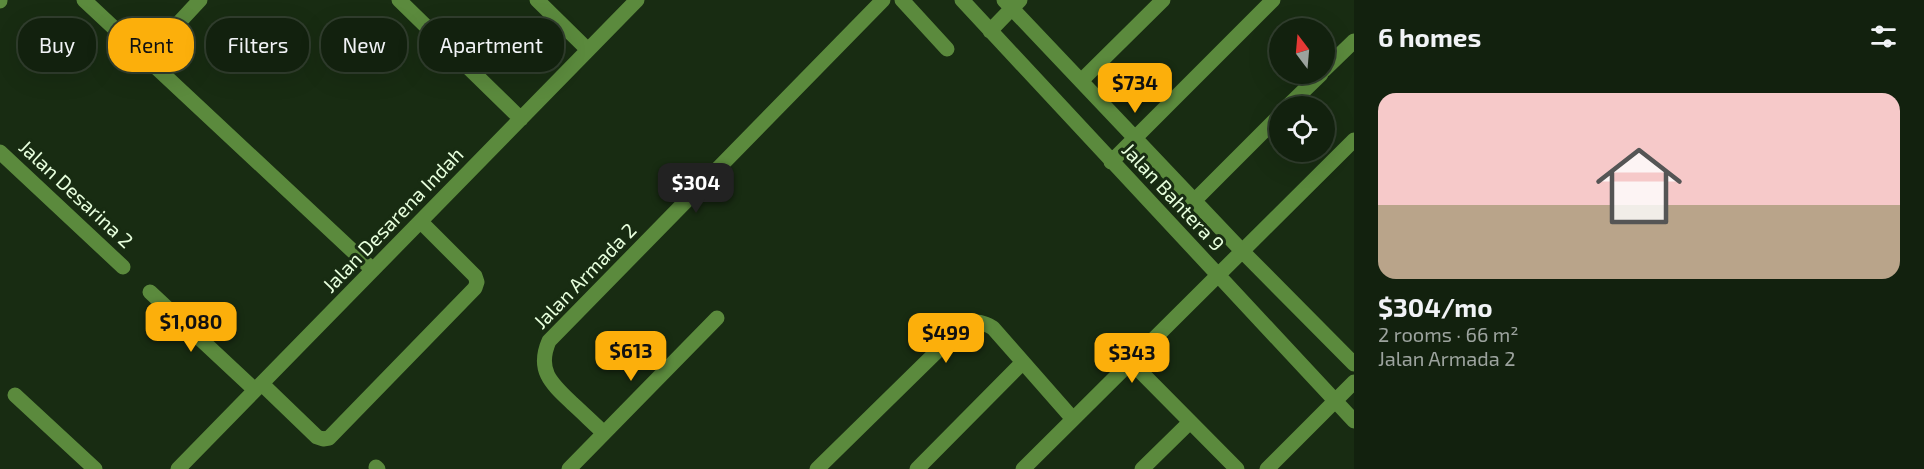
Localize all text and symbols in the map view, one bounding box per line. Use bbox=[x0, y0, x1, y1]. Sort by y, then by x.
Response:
chip: Buy bbox=[18, 18, 96, 72]
chip: Rent bbox=[108, 18, 194, 72]
chip: Filters bbox=[206, 18, 309, 72]
chip: New bbox=[321, 18, 407, 72]
chip: Apartment bbox=[419, 18, 564, 72]
north arrow bbox=[1269, 18, 1335, 84]
map controls bbox=[1269, 18, 1335, 162]
icon: filters bbox=[1867, 20, 1900, 53]
text: 6 homes bbox=[1378, 21, 1481, 52]
pin: $734 bbox=[1099, 63, 1171, 114]
text: $734 bbox=[1112, 70, 1158, 94]
button: locate bbox=[1269, 96, 1335, 162]
icon: home bbox=[1585, 132, 1693, 240]
street label: Jalan Desarina 2 bbox=[15, 134, 139, 252]
street label: Jalan Bahtera 9 bbox=[1118, 137, 1230, 255]
street label: Jalan Desarena Indah bbox=[317, 142, 468, 297]
pin: $304 bbox=[660, 163, 732, 214]
text: $304 bbox=[672, 170, 720, 194]
street label: Jalan Armada 2 bbox=[528, 218, 641, 333]
text: $304/mo bbox=[1378, 291, 1493, 322]
pin: $1,080 bbox=[142, 302, 240, 353]
text: $1,080 bbox=[160, 309, 222, 333]
pin: $499 bbox=[910, 313, 982, 364]
text: $499 bbox=[922, 320, 970, 344]
text: 2 rooms · 66 m² bbox=[1378, 322, 1519, 346]
pin: $613 bbox=[595, 331, 667, 382]
pin: $343 bbox=[1096, 333, 1168, 384]
text: $613 bbox=[609, 338, 653, 362]
text: $343 bbox=[1108, 340, 1156, 364]
text: Jalan Armada 2 bbox=[1378, 346, 1515, 370]

